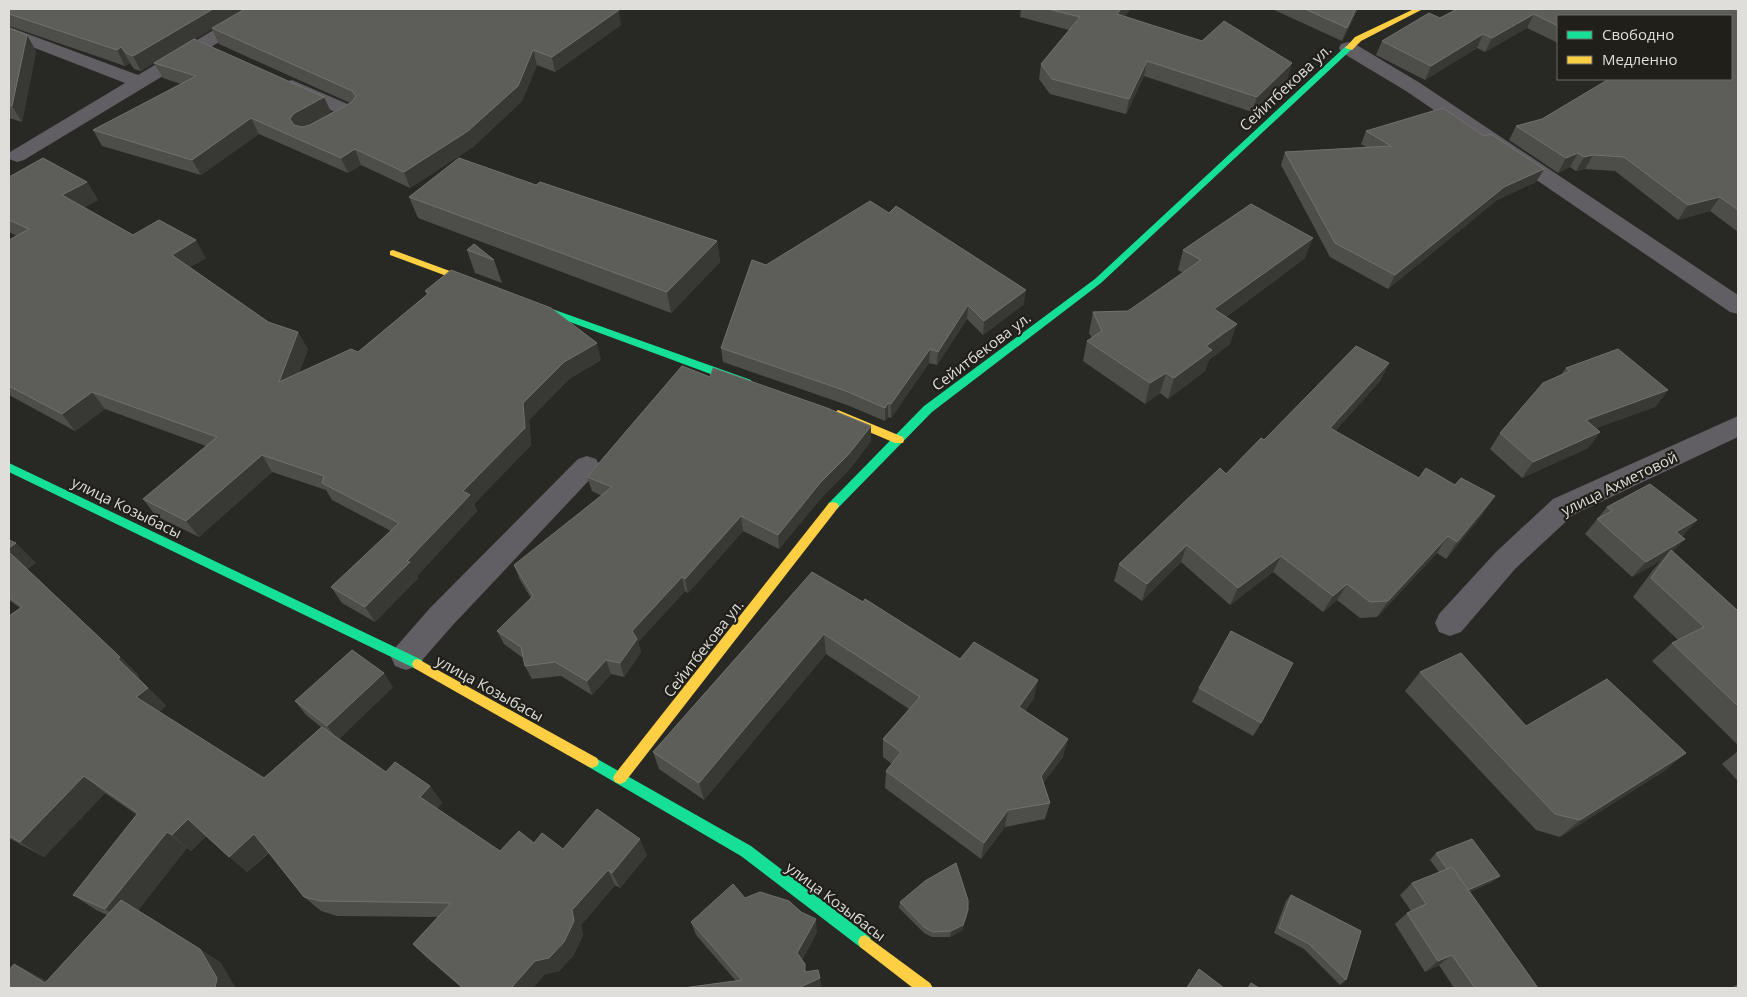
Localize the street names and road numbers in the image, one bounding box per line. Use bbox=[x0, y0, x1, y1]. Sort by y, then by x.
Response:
street label: Сейитбекова ул. bbox=[1235, 39, 1335, 135]
street label: Сейитбекова ул. bbox=[927, 307, 1035, 395]
street label: улица Ахметовой bbox=[1557, 446, 1681, 520]
street label: улица Козыбасы bbox=[69, 472, 185, 542]
street label: Сейитбекова ул. bbox=[658, 595, 748, 701]
street label: улица Козыбасы bbox=[433, 650, 547, 726]
street label: улица Козыбасы bbox=[782, 857, 890, 945]

